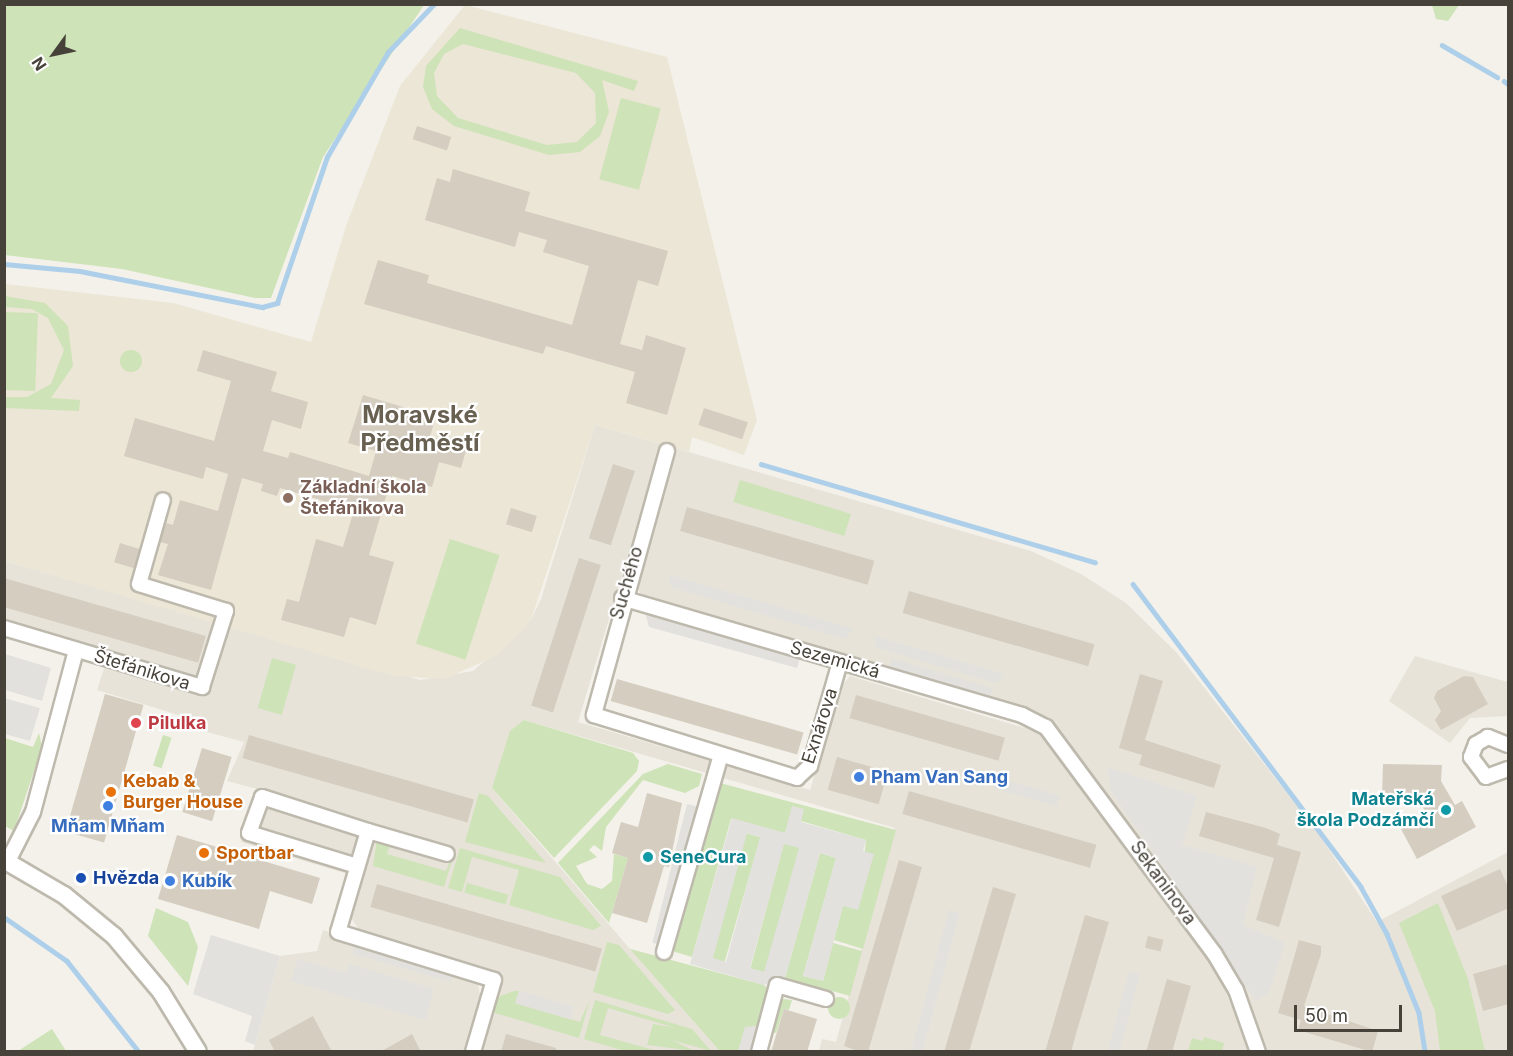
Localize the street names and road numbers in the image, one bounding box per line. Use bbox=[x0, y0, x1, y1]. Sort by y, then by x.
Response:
street label: Suchého bbox=[606, 544, 648, 622]
street label: Sezemická bbox=[788, 637, 882, 683]
street label: Štefánikova bbox=[91, 645, 193, 695]
street label: Exnárova bbox=[798, 685, 842, 767]
street label: Sekaninova bbox=[1125, 837, 1201, 929]

